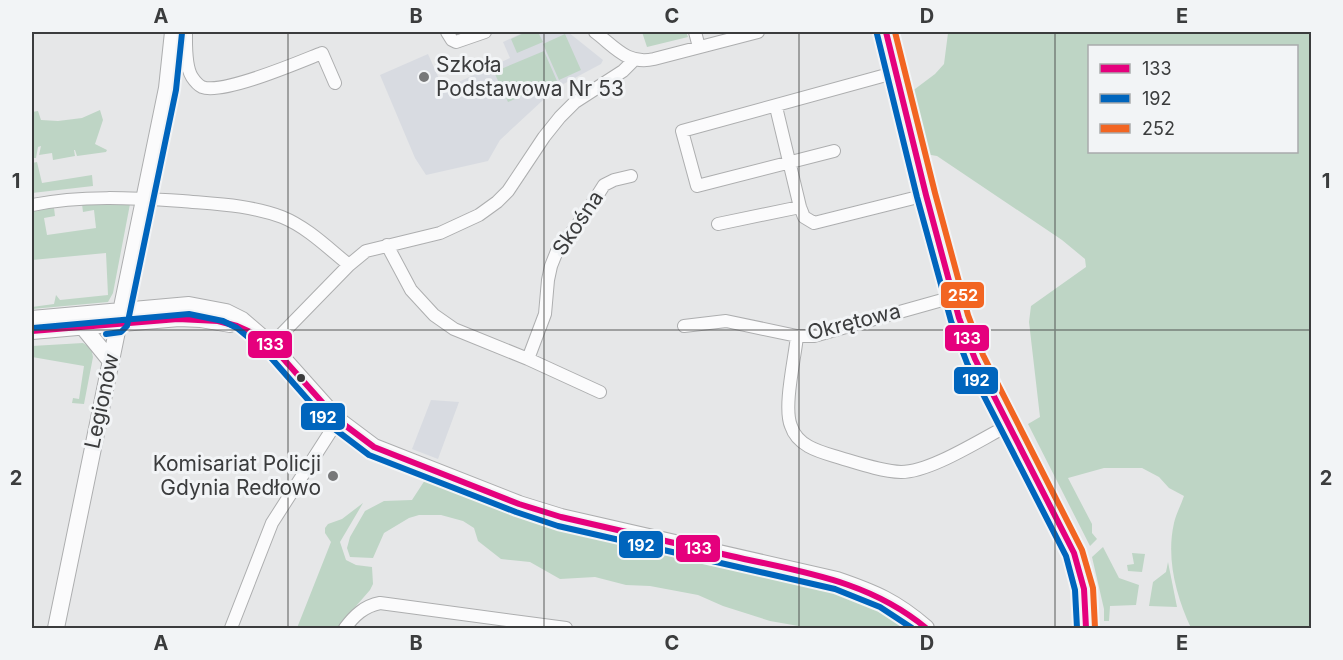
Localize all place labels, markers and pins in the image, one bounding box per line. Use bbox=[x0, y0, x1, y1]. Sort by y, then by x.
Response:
place label: Szkoła Podstawowa Nr 53 bbox=[436, 52, 624, 101]
marker: Szkoła Podstawowa Nr 53 bbox=[417, 70, 431, 84]
unlabelled marker bbox=[295, 372, 307, 384]
place label: Komisariat Policji Gdynia Redłowo bbox=[153, 451, 321, 500]
marker: Komisariat Policji Gdynia Redłowo bbox=[326, 469, 340, 483]

